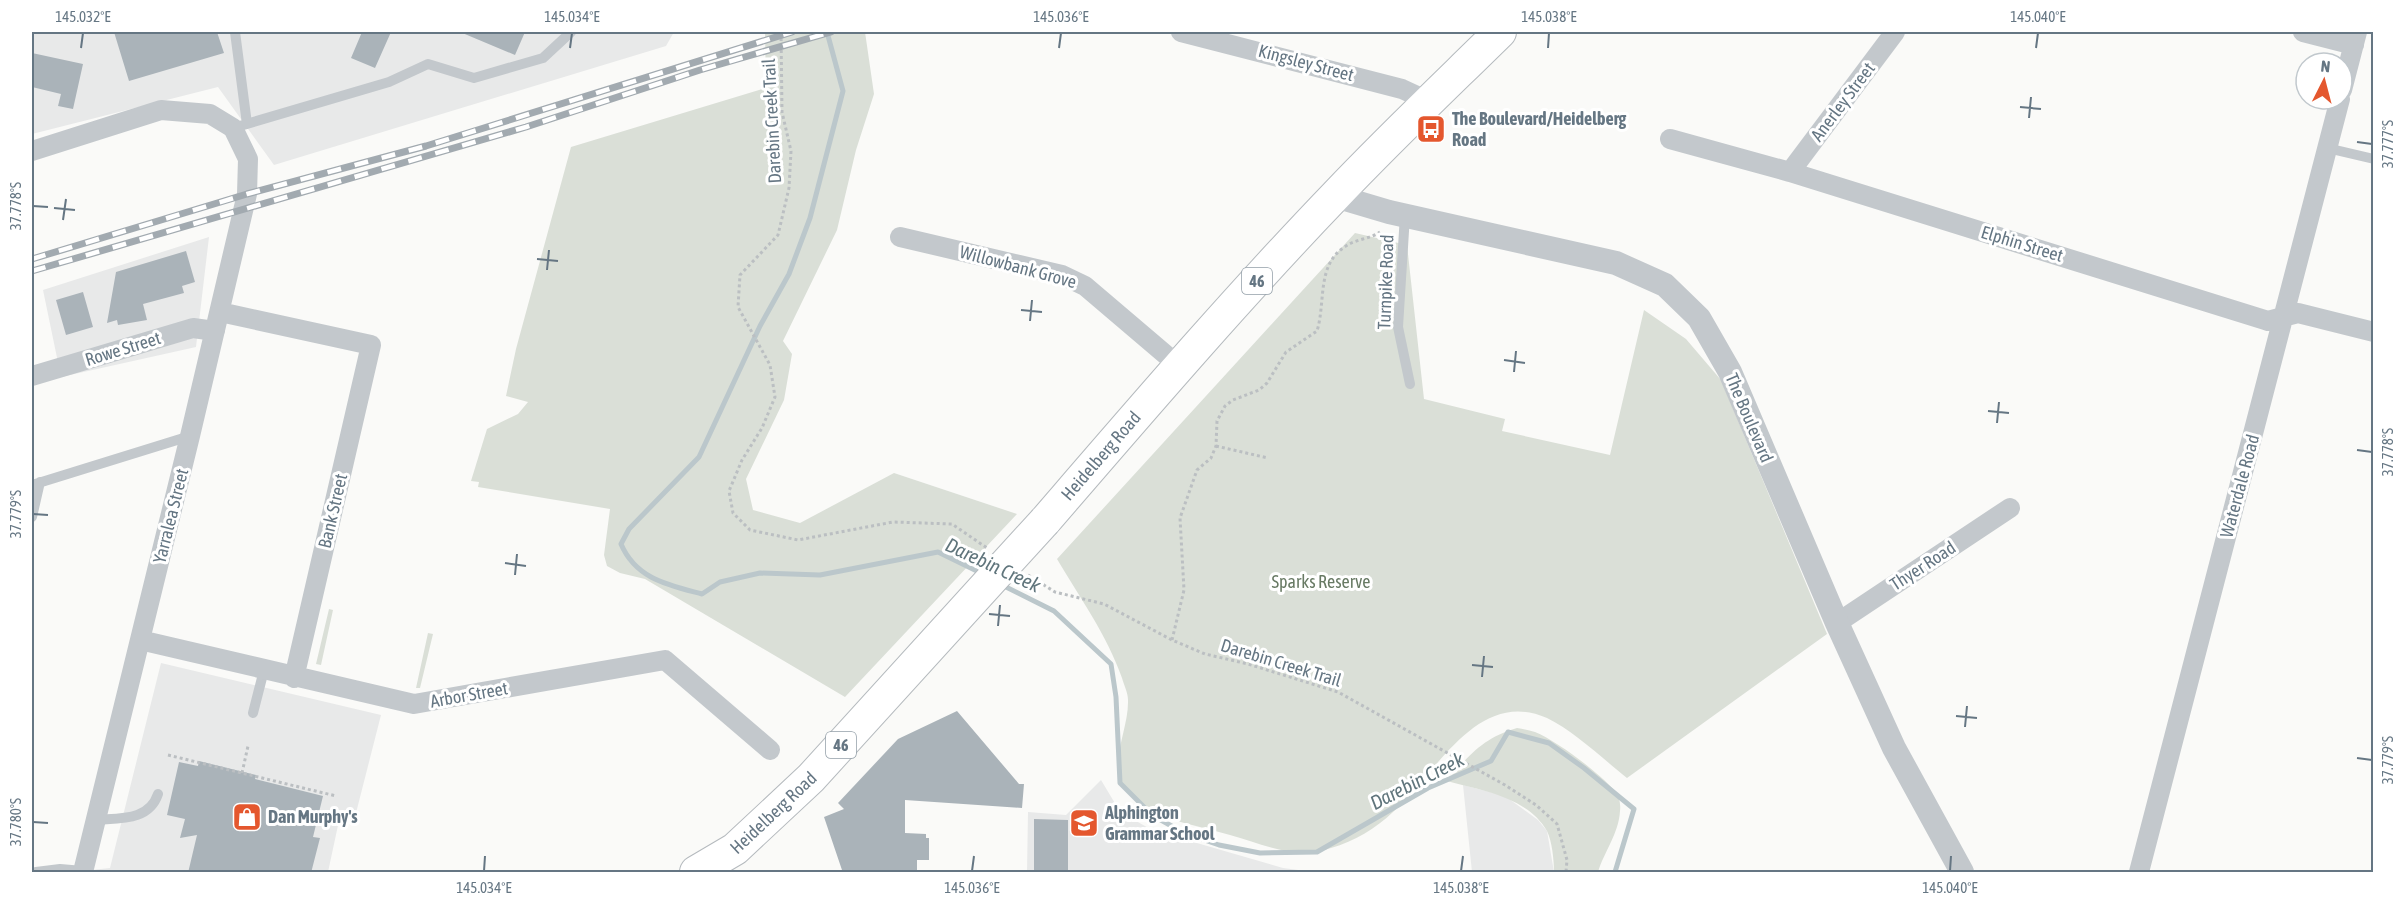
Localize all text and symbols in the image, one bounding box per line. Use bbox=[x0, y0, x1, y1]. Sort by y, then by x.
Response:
text: 145.032°E bbox=[55, 8, 111, 25]
text: 145.034°E bbox=[544, 8, 600, 25]
text: 145.036°E bbox=[1033, 8, 1089, 25]
text: 145.038°E bbox=[1521, 8, 1577, 25]
text: 145.040°E bbox=[2010, 8, 2066, 25]
street label: Kingsley Street bbox=[1256, 40, 1356, 85]
north arrow bbox=[2294, 51, 2354, 111]
text: N bbox=[2320, 57, 2331, 76]
street label: Darebin Creek Trail bbox=[758, 58, 785, 184]
street label: Anerley Street bbox=[1806, 58, 1879, 145]
place label: The Boulevard/Heidelberg Road bbox=[1452, 108, 1626, 150]
bus stop icon: The Boulevard/Heidelberg Road bbox=[1415, 113, 1447, 145]
text: 37.777°S bbox=[2379, 120, 2396, 168]
text: 37.778°S bbox=[7, 182, 24, 230]
street label: Elphin Street bbox=[1979, 221, 2066, 266]
street label: Turnpike Road bbox=[1373, 234, 1398, 330]
street label: Willowbank Grove bbox=[957, 241, 1079, 292]
road number: 46 bbox=[1242, 268, 1272, 294]
street label: Rowe Street bbox=[82, 327, 163, 370]
street label: The Boulevard bbox=[1721, 370, 1778, 465]
street label: Heidelberg Road bbox=[1057, 407, 1145, 504]
text: 37.778°S bbox=[2379, 428, 2396, 476]
street label: Waterdale Road bbox=[2216, 432, 2263, 540]
street label: Yarralea Street bbox=[149, 466, 192, 565]
street label: Bank Street bbox=[314, 472, 351, 550]
text: 37.779°S bbox=[7, 490, 24, 538]
water label: Darebin Creek bbox=[942, 533, 1045, 597]
street label: Thyer Road bbox=[1886, 537, 1959, 594]
park label: Sparks Reserve bbox=[1272, 571, 1370, 592]
street label: Darebin Creek Trail bbox=[1218, 634, 1344, 691]
street label: Arbor Street bbox=[428, 677, 509, 712]
road number: 46 bbox=[826, 732, 856, 758]
text: 37.779°S bbox=[2379, 736, 2396, 784]
water label: Darebin Creek bbox=[1366, 747, 1468, 814]
street label: Heidelberg Road bbox=[726, 767, 821, 858]
text: 37.780°S bbox=[7, 798, 24, 846]
shop icon: Dan Murphy's bbox=[231, 801, 263, 833]
place label: Alphington Grammar School bbox=[1104, 802, 1215, 844]
place label: Dan Murphy's bbox=[268, 806, 358, 827]
school or university icon: Alphington Grammar School bbox=[1068, 807, 1100, 839]
text: 145.034°E bbox=[456, 879, 512, 896]
text: 145.036°E bbox=[944, 879, 1000, 896]
text: 145.038°E bbox=[1433, 879, 1489, 896]
text: 145.040°E bbox=[1922, 879, 1978, 896]

